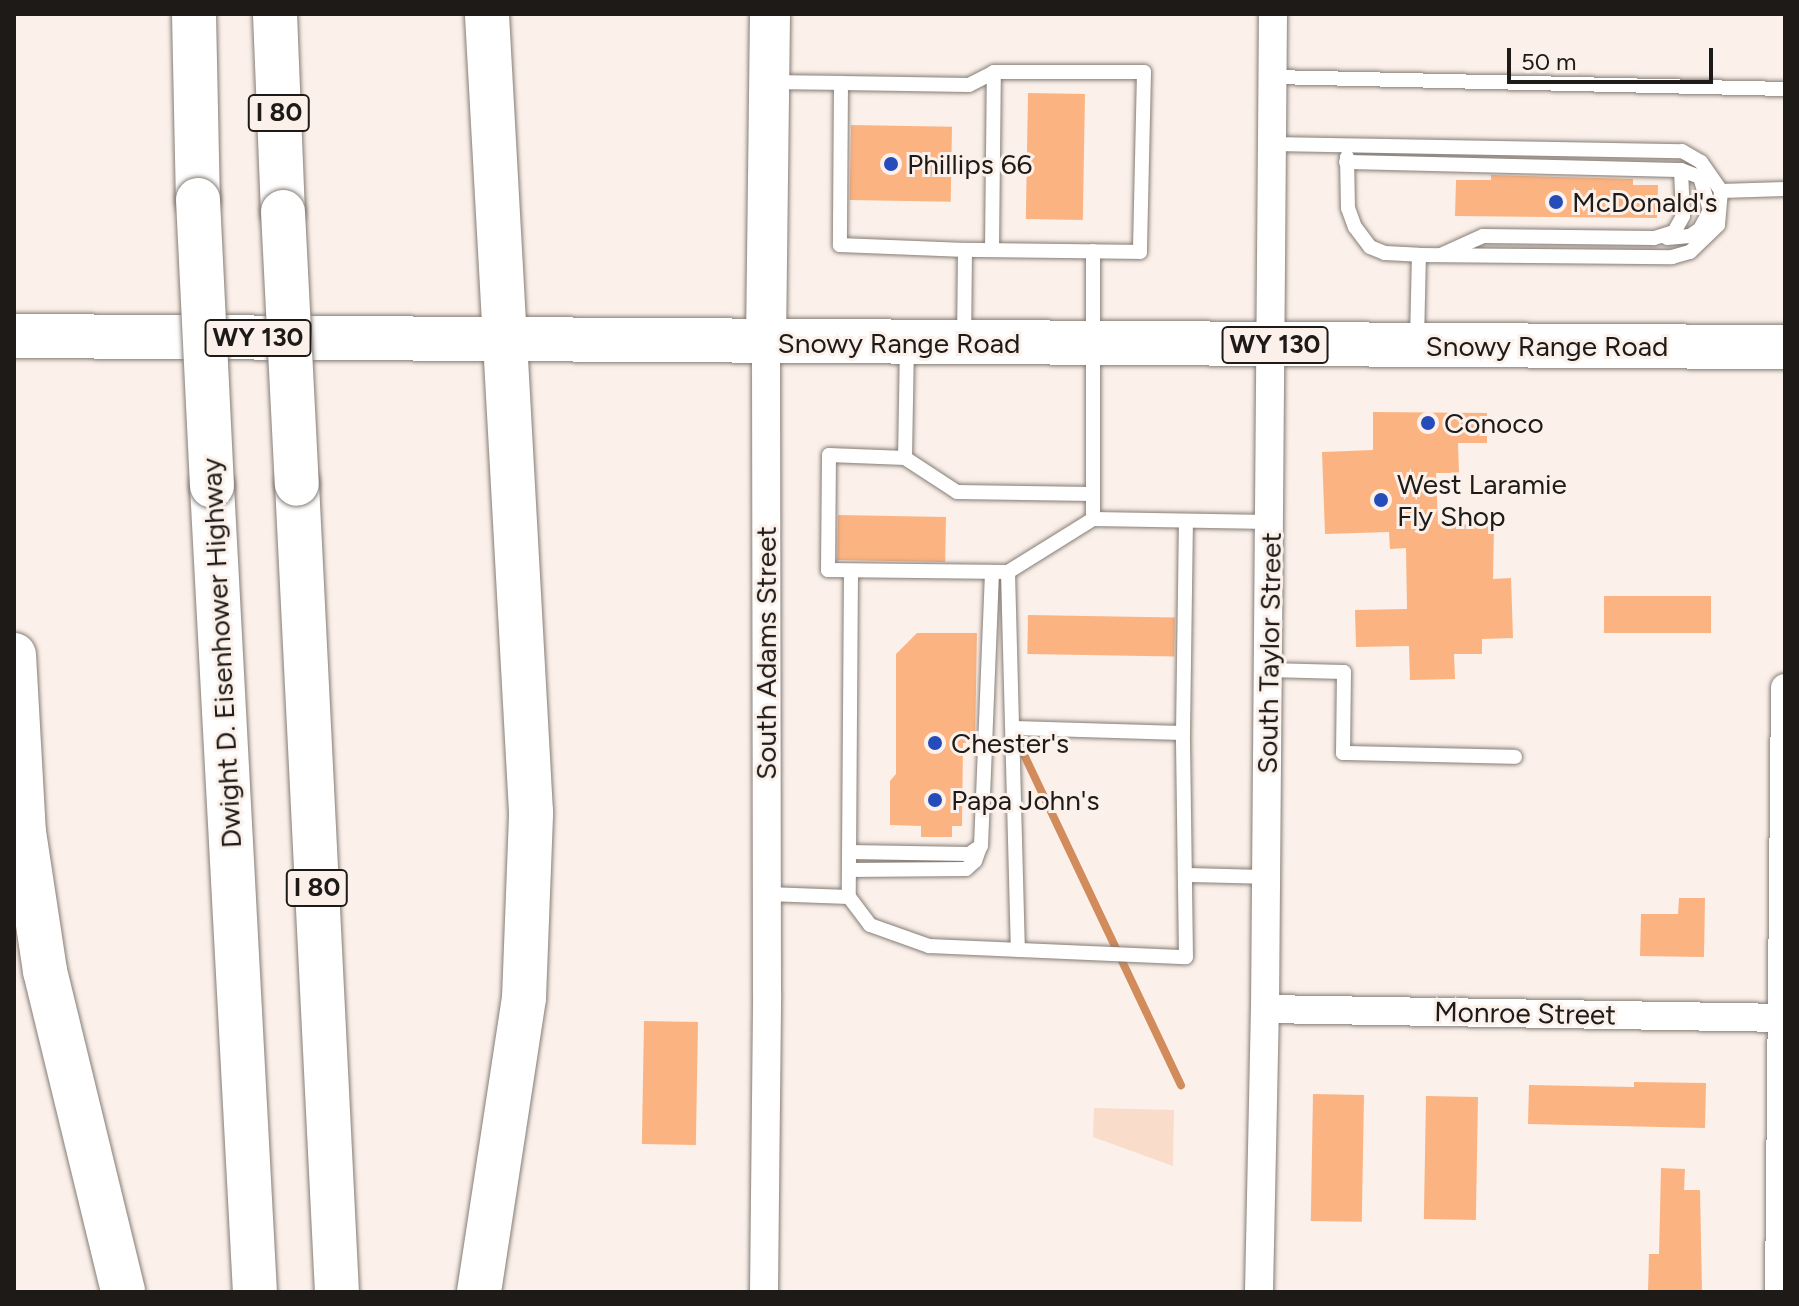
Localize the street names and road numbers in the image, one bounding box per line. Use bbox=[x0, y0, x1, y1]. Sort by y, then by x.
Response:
road number: I 80 bbox=[247, 91, 311, 135]
road number: WY 130 bbox=[204, 316, 312, 360]
road number: WY 130 bbox=[1221, 323, 1329, 367]
street label: Snowy Range Road bbox=[778, 326, 1020, 360]
street label: Snowy Range Road bbox=[1426, 329, 1668, 363]
street label: Dwight D. Eisenhower Highway bbox=[194, 457, 248, 849]
street label: South Adams Street bbox=[749, 526, 783, 780]
street label: South Taylor Street bbox=[1250, 532, 1288, 774]
road number: I 80 bbox=[285, 866, 349, 910]
street label: Monroe Street bbox=[1434, 995, 1616, 1031]

